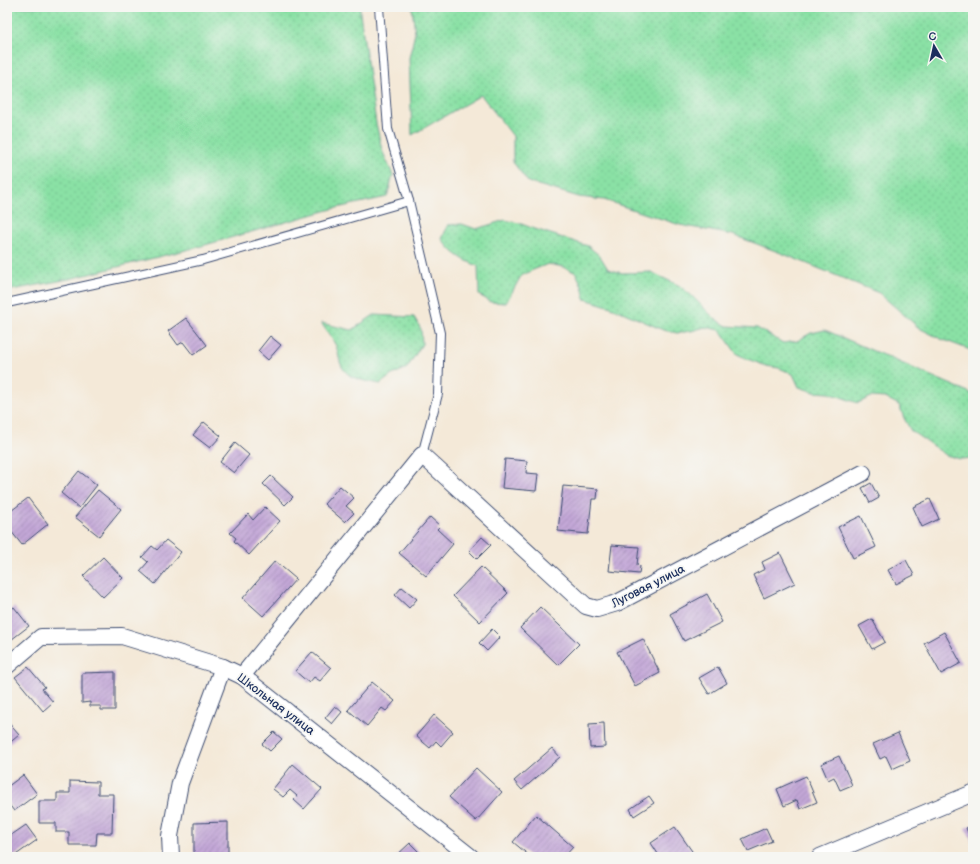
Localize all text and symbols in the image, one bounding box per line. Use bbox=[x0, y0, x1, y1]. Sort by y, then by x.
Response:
north arrow bbox=[914, 26, 954, 66]
text: С bbox=[928, 30, 938, 44]
street label: Луговая улица bbox=[608, 562, 687, 612]
street label: Школьная улица bbox=[234, 670, 318, 739]

